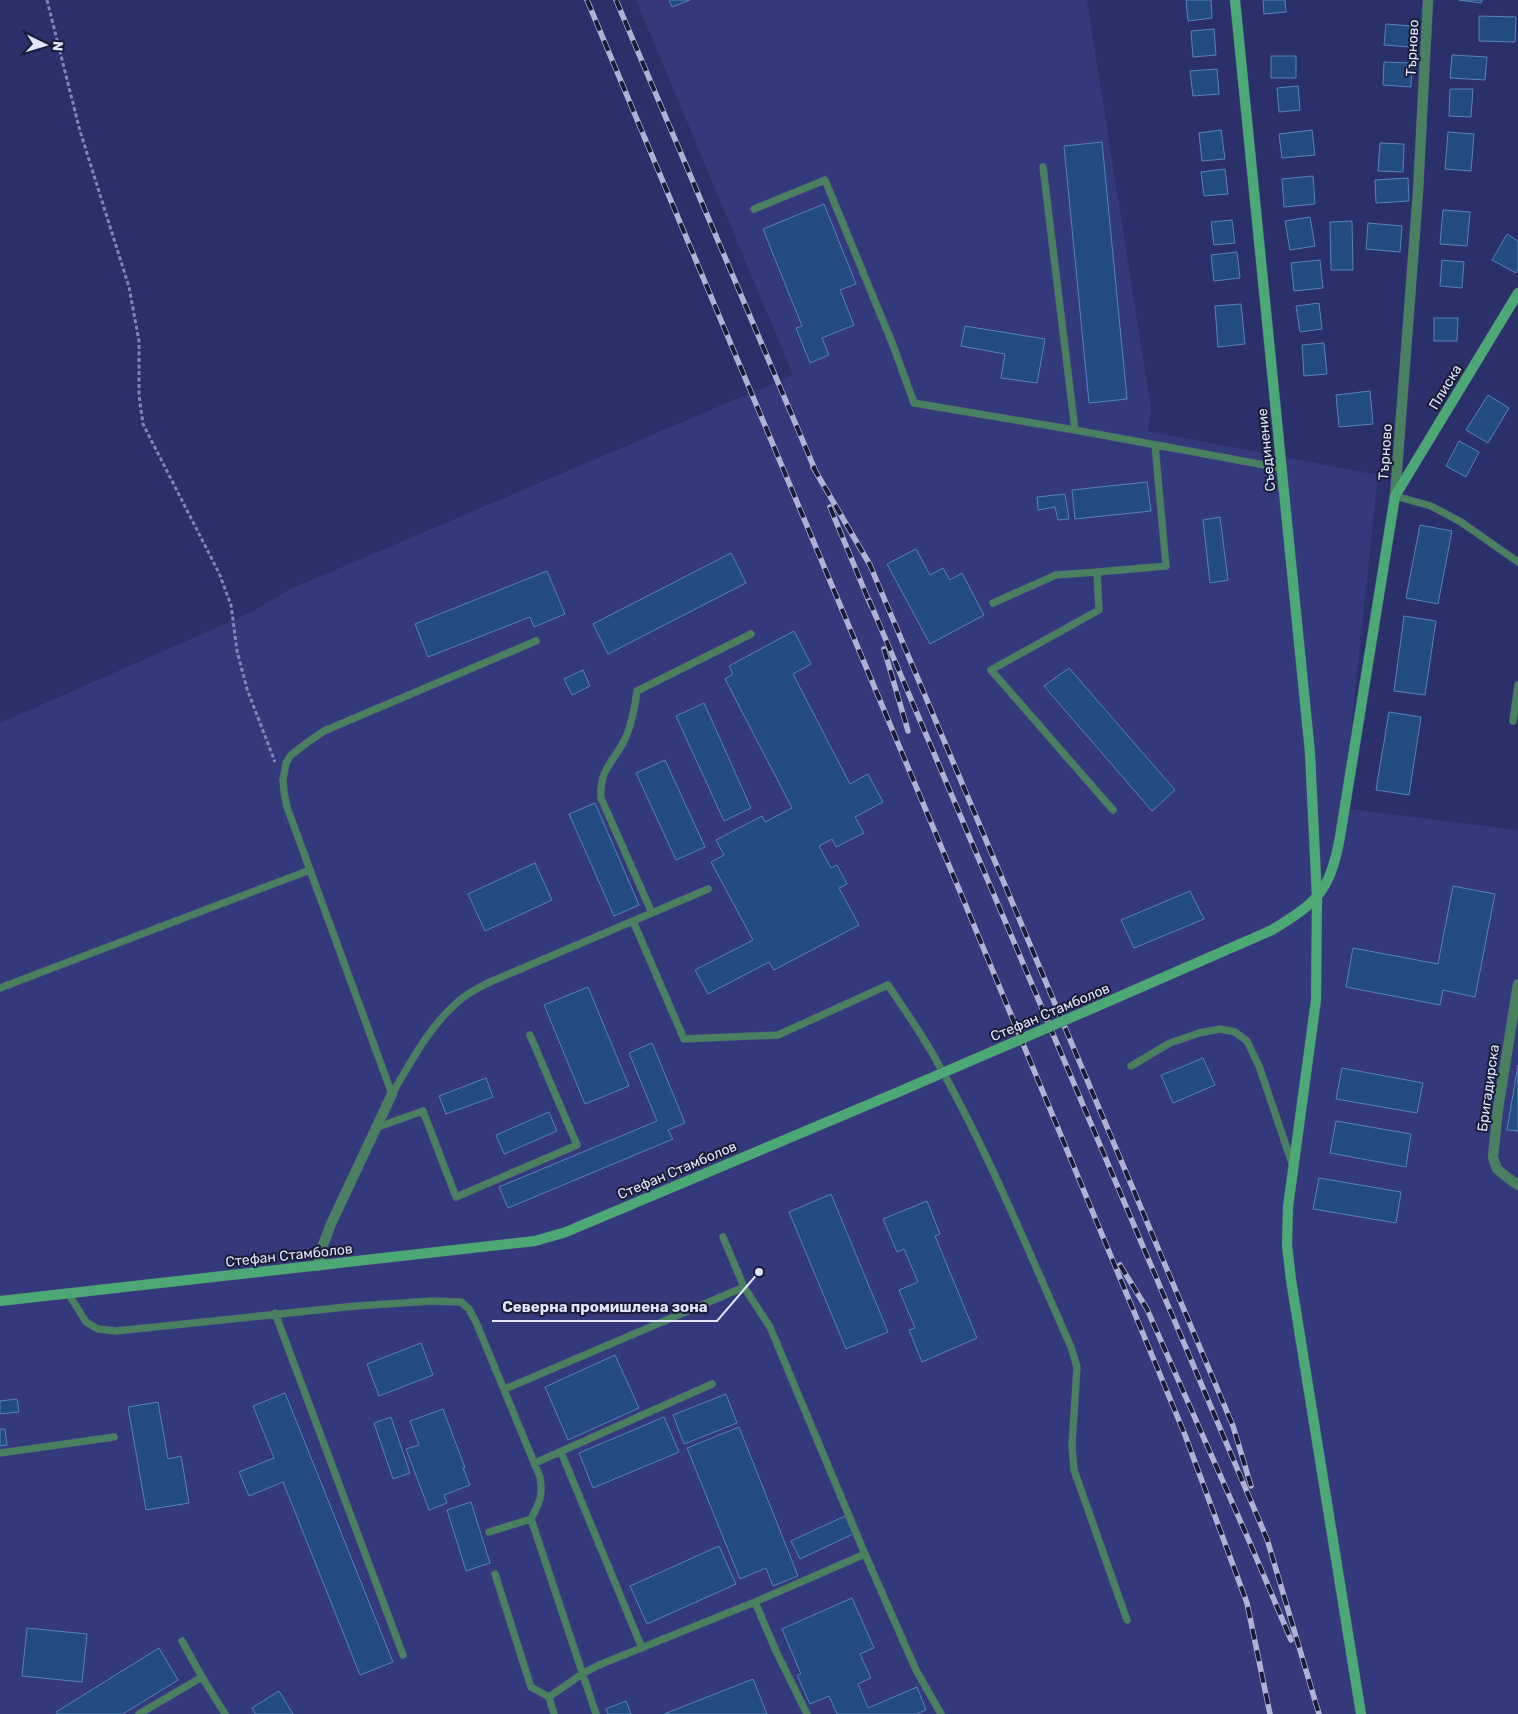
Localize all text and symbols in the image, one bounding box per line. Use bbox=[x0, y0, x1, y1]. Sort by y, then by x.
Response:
street label: Търново bbox=[1403, 19, 1422, 77]
north arrow bbox=[20, 20, 70, 70]
text: N bbox=[49, 40, 66, 52]
street label: Плиска bbox=[1425, 362, 1465, 413]
street label: Съединение bbox=[1254, 407, 1279, 492]
street label: Търново bbox=[1375, 423, 1396, 481]
street label: Стефан Стамболов bbox=[988, 980, 1113, 1045]
street label: Бригадирска bbox=[1474, 1043, 1503, 1133]
street label: Стефан Стамболов bbox=[615, 1138, 740, 1203]
street label: Стефан Стамболов bbox=[225, 1240, 354, 1271]
callout: Северна промишлена зона bbox=[492, 1291, 717, 1321]
text: Северна промишлена зона bbox=[502, 1298, 708, 1316]

